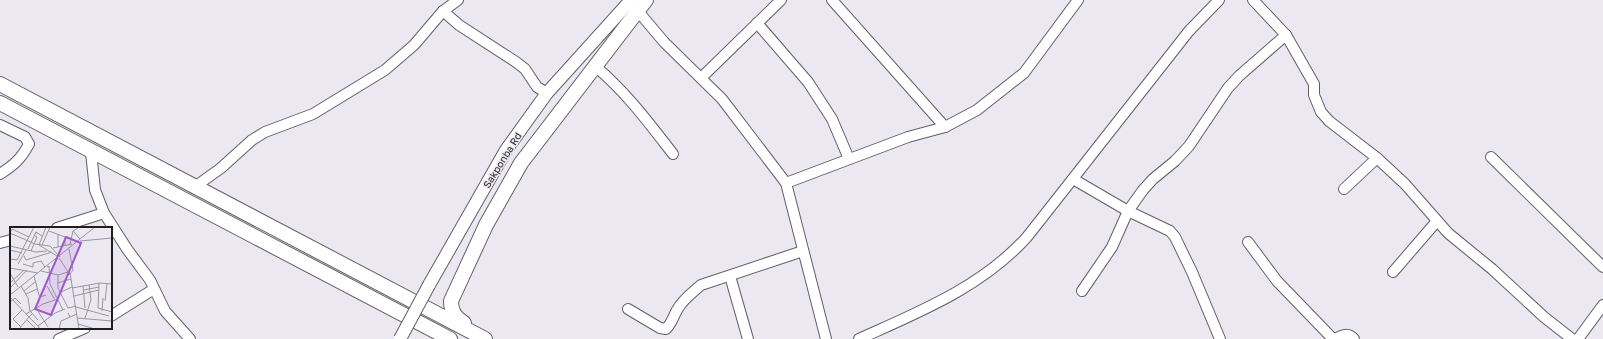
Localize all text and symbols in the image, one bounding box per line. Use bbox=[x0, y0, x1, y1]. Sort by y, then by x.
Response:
street label: Sakponba Rd bbox=[480, 130, 524, 190]
inset map bbox=[10, 227, 112, 329]

